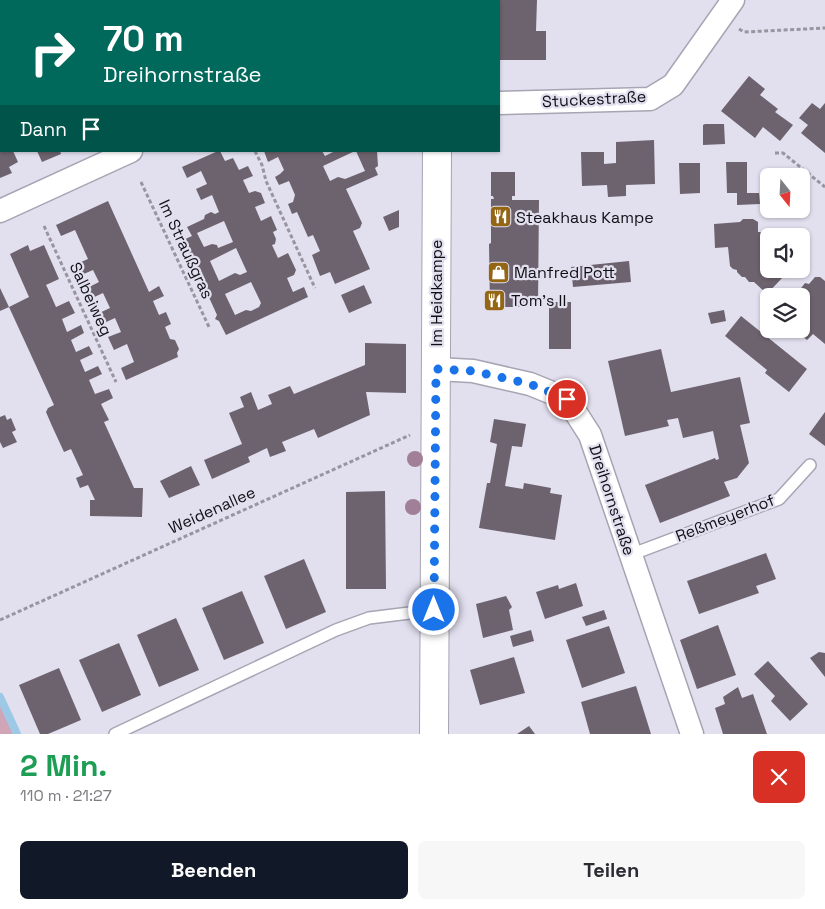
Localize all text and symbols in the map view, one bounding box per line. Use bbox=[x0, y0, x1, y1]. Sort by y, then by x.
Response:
text: 70 m bbox=[103, 17, 184, 61]
icon: right bbox=[20, 20, 85, 85]
text: Dreihornstraße bbox=[103, 60, 262, 88]
street label: Stuckestraße bbox=[541, 86, 647, 112]
icon: arrive bbox=[77, 115, 105, 143]
text: Dann bbox=[20, 117, 67, 142]
north arrow bbox=[760, 168, 810, 218]
map controls bbox=[760, 168, 810, 338]
street label: Im Straußgras bbox=[154, 196, 218, 302]
restaurant icon: Steakhaus Kampe bbox=[488, 205, 512, 229]
place label: Steakhaus Kampe bbox=[516, 207, 654, 228]
button: sound bbox=[760, 228, 810, 278]
street label: Im Heidkampe bbox=[426, 239, 447, 347]
street label: Salbeiweg bbox=[65, 259, 117, 339]
shop icon: Manfred Pott bbox=[486, 260, 510, 284]
place label: Manfred Pott bbox=[514, 262, 615, 283]
restaurant icon: Tom's II bbox=[483, 288, 507, 312]
button: layers bbox=[760, 288, 810, 338]
place label: Tom's II bbox=[511, 290, 566, 311]
pin bbox=[546, 378, 588, 420]
icon: arrive bbox=[553, 385, 581, 413]
street label: Dreihornstraße bbox=[584, 442, 640, 558]
street label: Weidenallee bbox=[165, 482, 259, 538]
street label: Reßmeyerhof bbox=[672, 489, 778, 547]
position arrow bbox=[407, 583, 459, 635]
text: 2 Min. bbox=[20, 746, 107, 785]
button: close bbox=[753, 751, 805, 803]
text: 110 m · 21:27 bbox=[20, 785, 112, 806]
button: Beenden bbox=[20, 841, 408, 899]
button: Teilen bbox=[418, 841, 805, 899]

